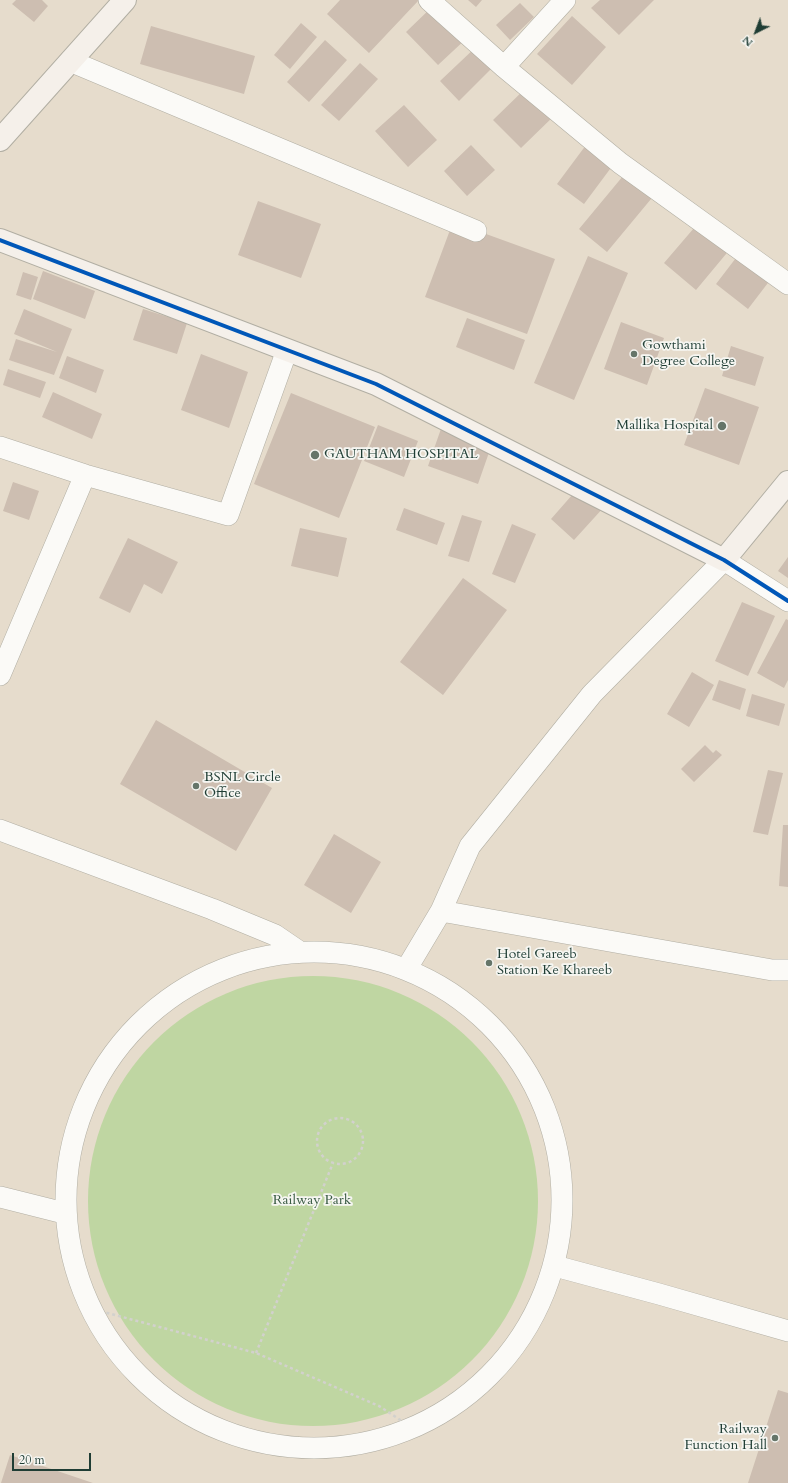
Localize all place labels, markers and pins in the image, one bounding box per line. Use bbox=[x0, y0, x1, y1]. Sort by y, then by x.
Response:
place label: Gowthami Degree College bbox=[642, 338, 735, 370]
marker: Gowthami Degree College bbox=[629, 349, 639, 359]
place label: Mallika Hospital bbox=[616, 418, 713, 434]
marker: Mallika Hospital bbox=[716, 420, 728, 432]
place label: GAUTHAM HOSPITAL bbox=[324, 447, 478, 463]
marker: GAUTHAM HOSPITAL bbox=[309, 449, 321, 461]
place label: BSNL Circle Office bbox=[204, 770, 281, 802]
marker: BSNL Circle Office bbox=[191, 781, 201, 791]
place label: Hotel Gareeb Station Ke Khareeb bbox=[497, 947, 612, 980]
marker: Hotel Gareeb Station Ke Khareeb bbox=[484, 958, 494, 968]
place label: Railway Function Hall bbox=[684, 1422, 767, 1454]
marker: Railway Function Hall bbox=[770, 1433, 780, 1443]

